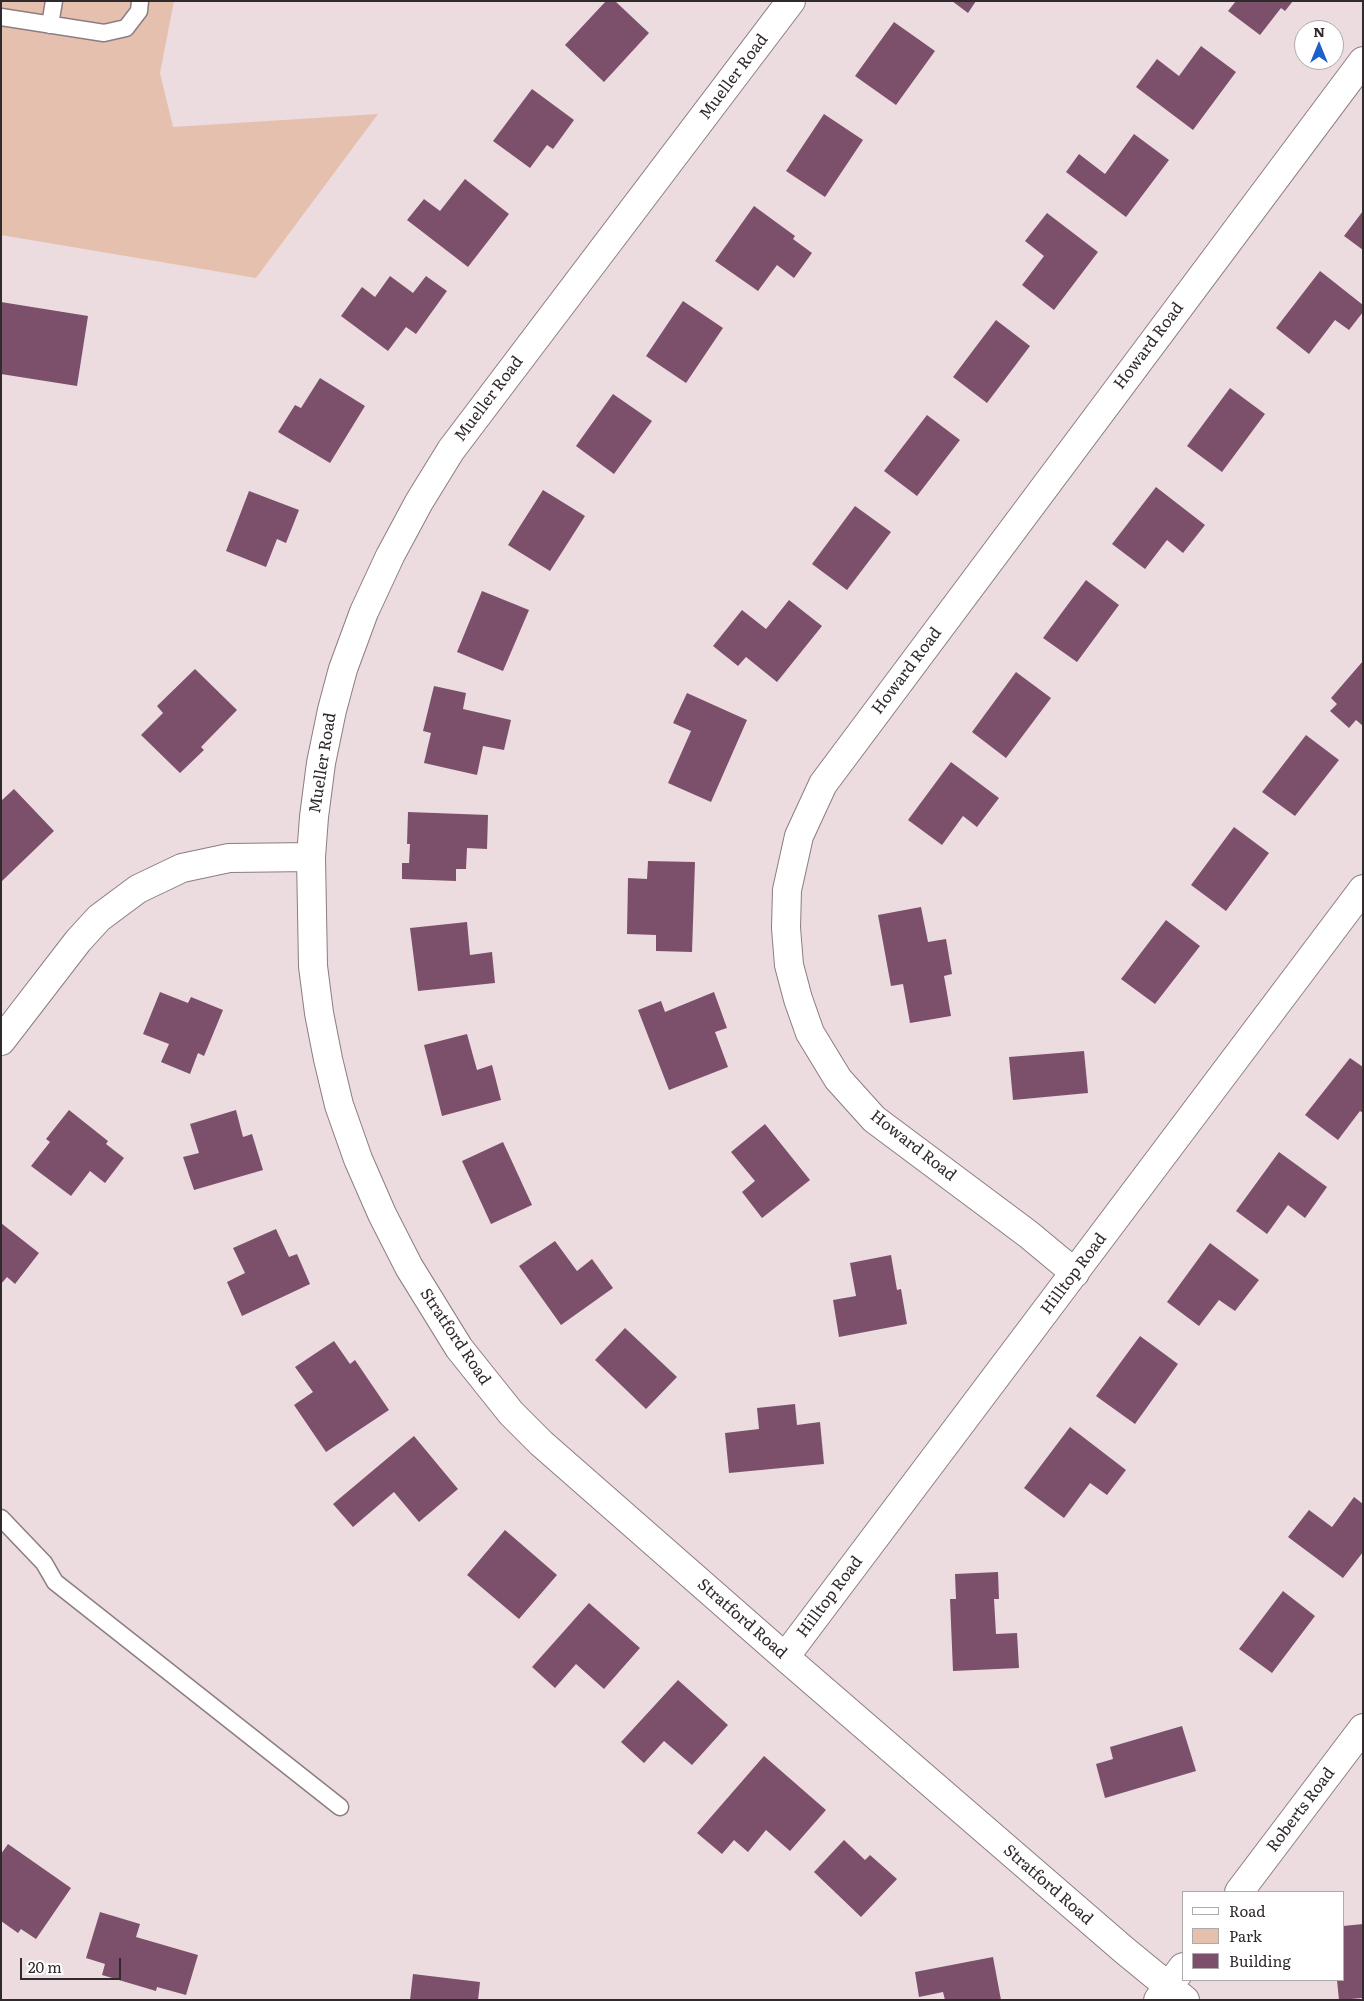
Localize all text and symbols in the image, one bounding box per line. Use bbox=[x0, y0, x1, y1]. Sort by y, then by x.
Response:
north arrow bbox=[1294, 20, 1344, 70]
text: N bbox=[1313, 21, 1325, 41]
street label: Mueller Road bbox=[696, 31, 772, 123]
street label: Howard Road bbox=[1110, 299, 1188, 393]
street label: Mueller Road bbox=[451, 353, 527, 445]
street label: Howard Road bbox=[868, 624, 946, 718]
street label: Mueller Road bbox=[306, 711, 340, 815]
street label: Howard Road bbox=[866, 1106, 960, 1186]
street label: Hilltop Road bbox=[1037, 1230, 1111, 1318]
street label: Stratford Road bbox=[416, 1285, 494, 1389]
street label: Hilltop Road bbox=[793, 1553, 867, 1641]
street label: Stratford Road bbox=[693, 1575, 791, 1663]
street label: Roberts Road bbox=[1263, 1764, 1339, 1856]
street label: Stratford Road bbox=[999, 1841, 1097, 1929]
legend bbox=[1182, 1891, 1344, 1981]
text: Road bbox=[1229, 1899, 1265, 1922]
text: Park bbox=[1229, 1924, 1262, 1947]
scale bar bbox=[22, 1948, 124, 1980]
text: Building bbox=[1229, 1949, 1291, 1972]
text: 20 m bbox=[28, 1955, 62, 1978]

